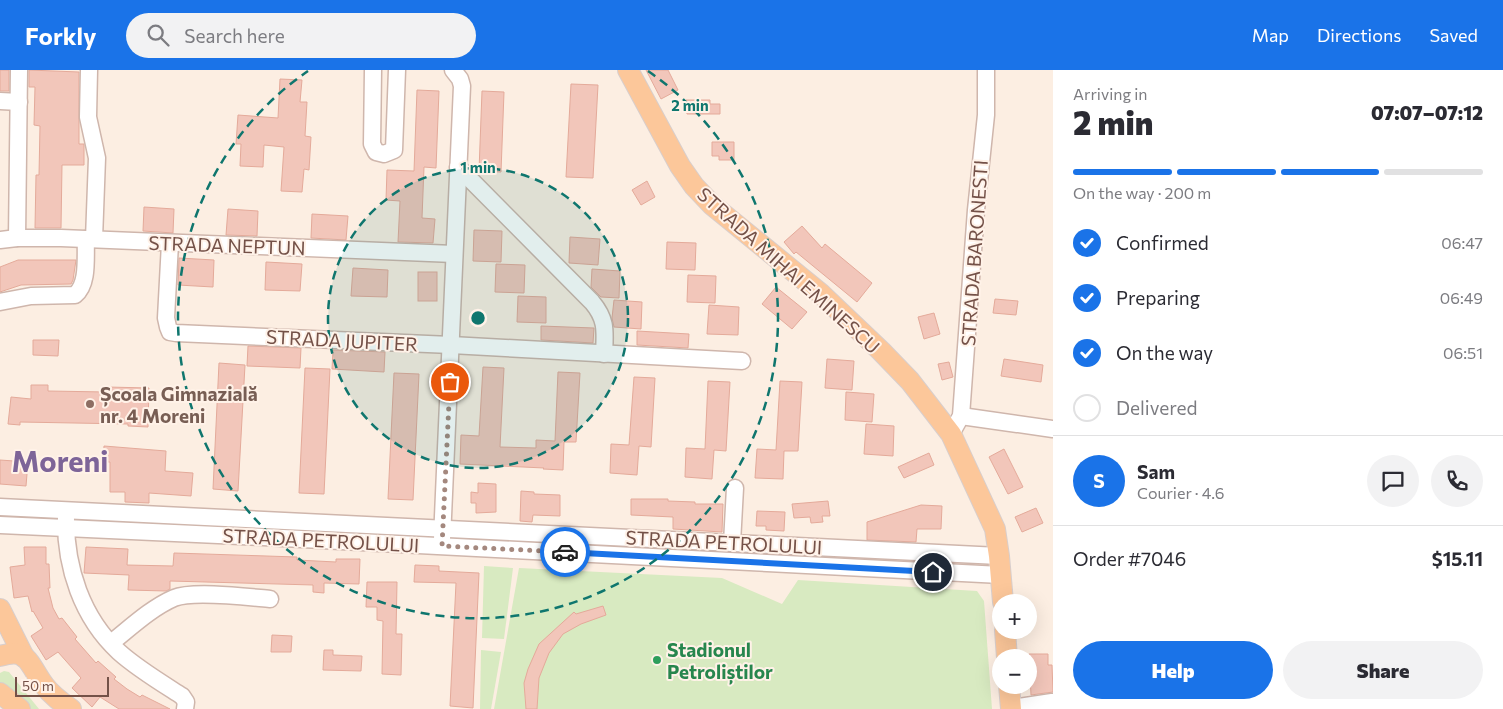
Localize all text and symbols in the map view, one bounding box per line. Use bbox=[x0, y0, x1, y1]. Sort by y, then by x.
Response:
search box bbox=[126, 13, 476, 58]
text: Forkly bbox=[25, 21, 96, 50]
icon: search bbox=[144, 21, 172, 49]
text: Search here bbox=[184, 24, 285, 47]
text: Map bbox=[1252, 24, 1289, 46]
text: Directions bbox=[1317, 24, 1401, 46]
text: Saved bbox=[1429, 24, 1478, 46]
text: Arriving in bbox=[1073, 84, 1147, 103]
text: 2 min bbox=[671, 96, 709, 114]
text: 07:07–07:12 bbox=[1371, 101, 1483, 124]
text: 2 min bbox=[1073, 102, 1153, 142]
text: 1 min bbox=[460, 158, 496, 176]
street label: STRADA BARONESTI bbox=[956, 159, 992, 347]
street label: STRADA MIHAI EMINESCU bbox=[693, 182, 885, 358]
text: On the way · 200 m bbox=[1073, 183, 1211, 202]
icon: check bbox=[1073, 229, 1101, 257]
street label: STRADA NEPTUN bbox=[148, 231, 306, 259]
text: Confirmed bbox=[1116, 231, 1209, 254]
text: 06:47 bbox=[1441, 233, 1483, 252]
icon: check bbox=[1073, 284, 1101, 312]
text: Preparing bbox=[1116, 286, 1200, 309]
text: 06:49 bbox=[1440, 288, 1483, 307]
centre of rings bbox=[469, 309, 487, 327]
street label: STRADA JUPITER bbox=[266, 325, 419, 355]
icon: check bbox=[1073, 339, 1101, 367]
text: On the way bbox=[1116, 341, 1213, 364]
text: 06:51 bbox=[1443, 343, 1483, 362]
pin bbox=[429, 361, 471, 403]
icon: bag bbox=[436, 368, 464, 396]
place label: Școala Gimnazială nr. 4 Moreni bbox=[100, 382, 258, 427]
text: Delivered bbox=[1116, 396, 1197, 419]
marker: Școala Gimnazială nr. 4 Moreni bbox=[84, 398, 96, 410]
district label: Moreni bbox=[12, 443, 108, 478]
button: chat bbox=[1367, 455, 1419, 507]
button: phone bbox=[1431, 455, 1483, 507]
text: Sam bbox=[1137, 460, 1175, 483]
text: S bbox=[1093, 469, 1105, 492]
text: Courier · 4.6 bbox=[1137, 483, 1224, 502]
street label: STRADA PETROLULUI bbox=[222, 523, 420, 557]
street label: STRADA PETROLULUI bbox=[625, 525, 823, 559]
courier bbox=[540, 527, 590, 577]
icon: car bbox=[551, 538, 579, 566]
text: Order #7046 bbox=[1073, 547, 1186, 570]
text: $15.11 bbox=[1432, 547, 1483, 570]
pin bbox=[912, 551, 954, 593]
icon: home bbox=[919, 558, 947, 586]
map controls bbox=[992, 594, 1037, 694]
button: + bbox=[992, 594, 1037, 639]
place label: Stadionul Petroliștilor bbox=[667, 638, 773, 685]
button: Help bbox=[1073, 641, 1273, 699]
button: Share bbox=[1283, 641, 1483, 699]
button: − bbox=[992, 649, 1037, 694]
marker: Stadionul Petroliștilor bbox=[651, 654, 663, 666]
scale bar bbox=[15, 674, 109, 697]
text: 50 m bbox=[22, 677, 54, 694]

